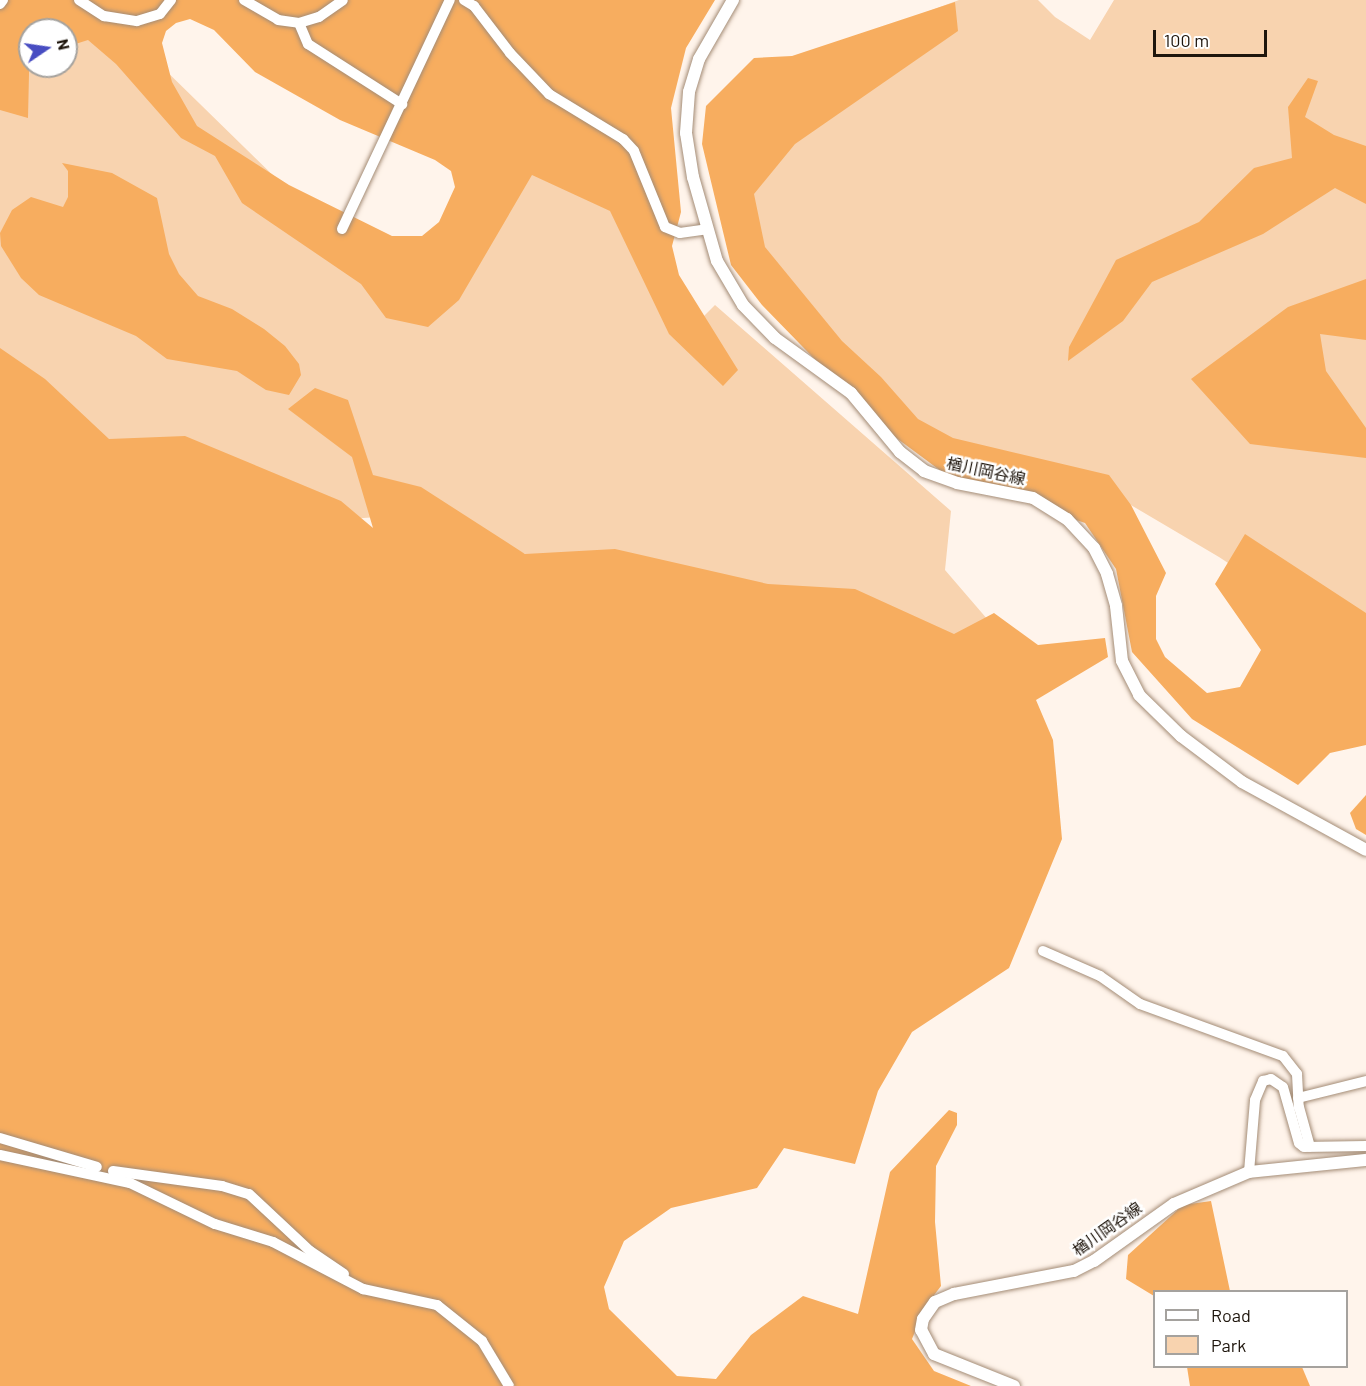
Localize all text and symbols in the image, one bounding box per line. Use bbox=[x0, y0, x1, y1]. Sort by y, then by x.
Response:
north arrow bbox=[18, 18, 78, 78]
scale bar bbox=[1156, 18, 1270, 56]
text: 100 m bbox=[1164, 29, 1209, 51]
text: N bbox=[54, 37, 75, 52]
street label: 楢川岡谷線 bbox=[945, 453, 1027, 489]
street label: 楢川岡谷線 bbox=[1069, 1198, 1145, 1260]
legend bbox=[1153, 1290, 1348, 1368]
text: Road bbox=[1211, 1304, 1251, 1326]
text: Park bbox=[1211, 1334, 1246, 1356]

